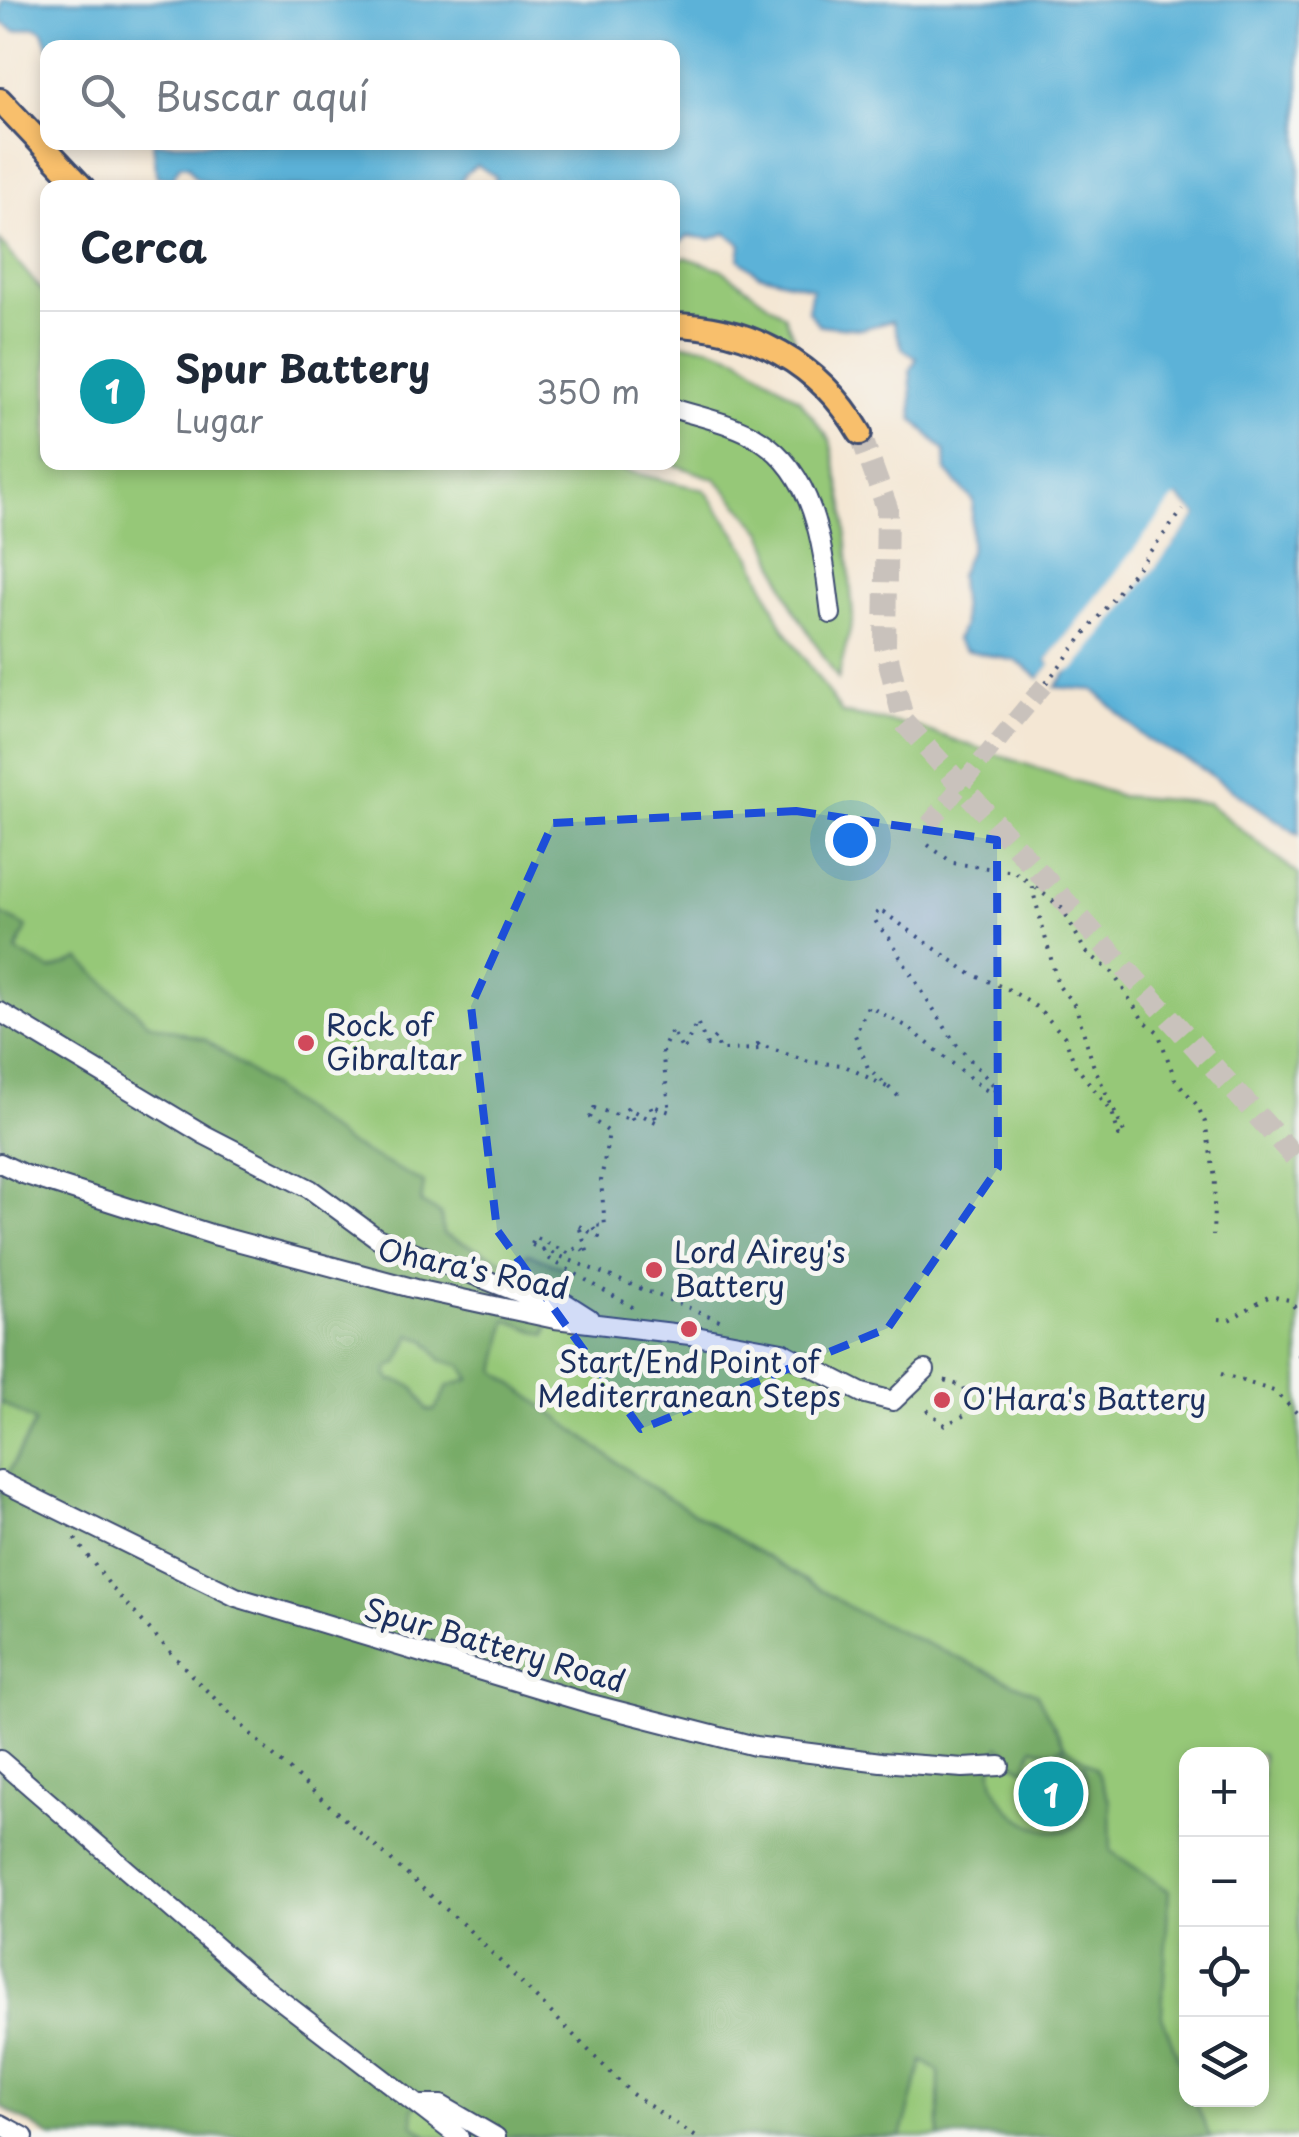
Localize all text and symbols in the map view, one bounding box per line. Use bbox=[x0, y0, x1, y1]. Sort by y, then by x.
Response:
search box bbox=[40, 40, 680, 150]
text: Buscar aquí bbox=[155, 67, 369, 124]
icon: search bbox=[75, 68, 130, 123]
text: Cerca bbox=[80, 214, 207, 277]
text: Spur Battery bbox=[175, 339, 430, 396]
text: 1 bbox=[105, 367, 120, 415]
text: 350 m bbox=[536, 367, 640, 415]
text: Lugar bbox=[175, 396, 263, 444]
your location bbox=[825, 815, 876, 866]
place label: Rock of Gibraltar bbox=[326, 1001, 462, 1080]
marker: Rock of Gibraltar bbox=[295, 1032, 317, 1054]
street label: Ohara's Road bbox=[374, 1225, 573, 1310]
place label: Lord Airey's Battery bbox=[674, 1228, 846, 1307]
marker: Lord Airey's Battery bbox=[643, 1259, 665, 1281]
marker: Start/End Point of Mediterranean Steps bbox=[678, 1318, 700, 1340]
place label: Start/End Point of Mediterranean Steps bbox=[537, 1338, 841, 1417]
place label: O'Hara's Battery bbox=[962, 1375, 1206, 1420]
marker: O'Hara's Battery bbox=[931, 1389, 953, 1411]
street label: Spur Battery Road bbox=[359, 1585, 630, 1702]
map controls bbox=[1179, 1747, 1269, 2107]
button: + bbox=[1179, 1747, 1269, 1837]
pin: 1 bbox=[1018, 1756, 1084, 1832]
button: − bbox=[1179, 1837, 1269, 1927]
button: locate bbox=[1179, 1927, 1269, 2017]
button: layers bbox=[1179, 2017, 1269, 2107]

